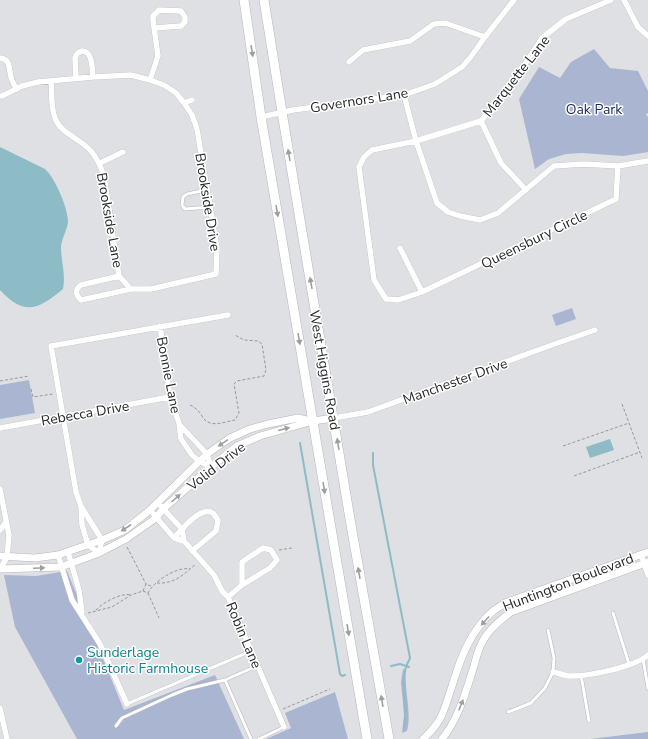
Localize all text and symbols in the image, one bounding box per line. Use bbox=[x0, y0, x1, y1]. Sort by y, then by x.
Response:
street label: Marquette Lane bbox=[478, 32, 554, 121]
one-way arrow bbox=[249, 44, 255, 57]
street label: Governors Lane bbox=[309, 83, 409, 118]
park label: Oak Park bbox=[566, 100, 623, 119]
one-way arrow bbox=[286, 149, 292, 161]
street label: Brookside Drive bbox=[190, 152, 225, 253]
street label: Brookside Lane bbox=[92, 171, 127, 269]
one-way arrow bbox=[275, 205, 281, 217]
street label: Queensbury Circle bbox=[478, 205, 591, 273]
one-way arrow bbox=[308, 277, 314, 289]
street label: West Higgins Road bbox=[305, 309, 344, 432]
one-way arrow bbox=[296, 333, 302, 345]
street label: Bonnie Lane bbox=[152, 335, 185, 415]
street label: Manchester Drive bbox=[400, 354, 510, 409]
street label: Rebecca Drive bbox=[39, 396, 131, 431]
one-way arrow bbox=[278, 426, 290, 432]
street label: Volid Drive bbox=[182, 438, 249, 496]
one-way arrow bbox=[335, 438, 341, 450]
one-way arrow bbox=[218, 439, 228, 447]
one-way arrow bbox=[321, 481, 327, 494]
one-way arrow bbox=[171, 493, 181, 503]
one-way arrow bbox=[120, 524, 131, 532]
street label: Huntington Boulevard bbox=[500, 549, 636, 616]
one-way arrow bbox=[33, 565, 46, 571]
one-way arrow bbox=[356, 566, 362, 579]
street label: Robin Lane bbox=[221, 599, 266, 671]
one-way arrow bbox=[480, 615, 489, 626]
one-way arrow bbox=[345, 624, 351, 636]
place label: Sunderlage Historic Farmhouse bbox=[87, 643, 208, 678]
marker: Sunderlage Historic Farmhouse bbox=[74, 655, 84, 665]
one-way arrow bbox=[379, 694, 385, 707]
one-way arrow bbox=[458, 698, 464, 710]

